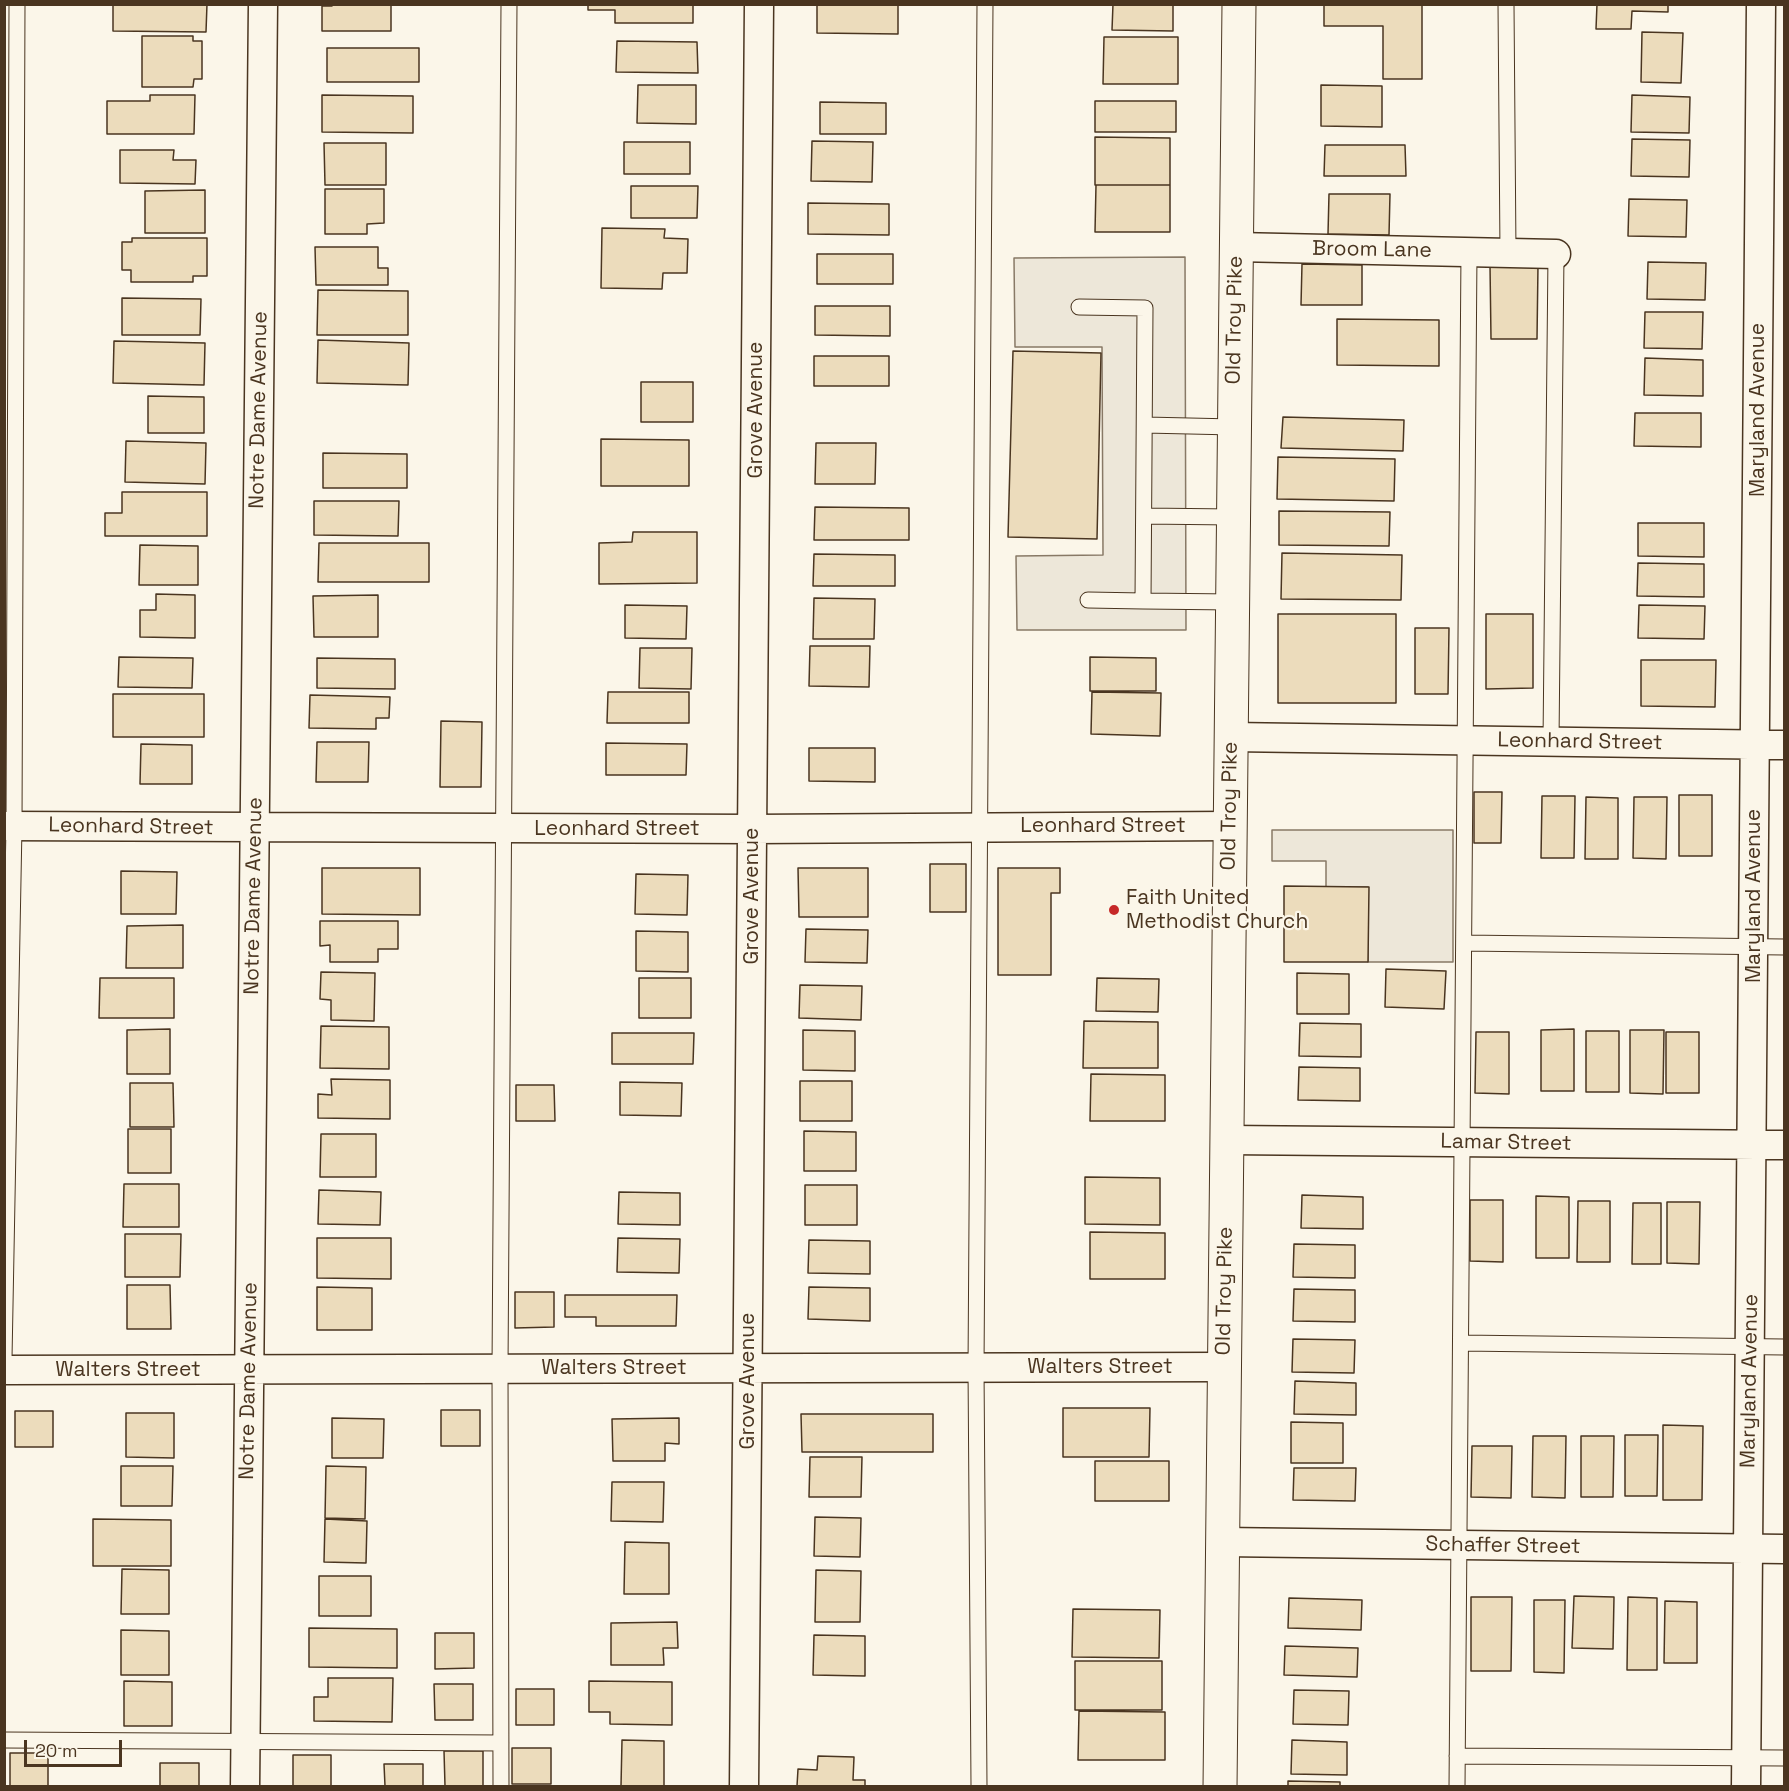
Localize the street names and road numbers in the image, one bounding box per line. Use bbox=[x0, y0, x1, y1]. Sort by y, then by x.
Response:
street label: Broom Lane bbox=[1312, 236, 1432, 264]
street label: Old Troy Pike bbox=[1221, 256, 1249, 384]
street label: Notre Dame Avenue bbox=[245, 311, 273, 509]
street label: Maryland Avenue bbox=[1745, 323, 1771, 497]
street label: Grove Avenue bbox=[743, 342, 769, 478]
street label: Leonhard Street bbox=[1497, 728, 1663, 756]
street label: Old Troy Pike bbox=[1216, 742, 1244, 870]
street label: Notre Dame Avenue bbox=[240, 797, 268, 995]
street label: Maryland Avenue bbox=[1741, 809, 1767, 983]
street label: Leonhard Street bbox=[48, 813, 214, 841]
street label: Leonhard Street bbox=[1020, 813, 1186, 839]
street label: Leonhard Street bbox=[534, 816, 700, 842]
street label: Grove Avenue bbox=[739, 828, 765, 964]
street label: Lamar Street bbox=[1440, 1129, 1572, 1157]
street label: Old Troy Pike bbox=[1211, 1227, 1239, 1355]
street label: Notre Dame Avenue bbox=[235, 1282, 263, 1480]
street label: Maryland Avenue bbox=[1736, 1294, 1764, 1468]
street label: Grove Avenue bbox=[735, 1313, 761, 1449]
street label: Walters Street bbox=[1027, 1354, 1173, 1380]
street label: Walters Street bbox=[541, 1355, 687, 1381]
street label: Walters Street bbox=[55, 1357, 201, 1383]
street label: Schaffer Street bbox=[1425, 1532, 1581, 1560]

